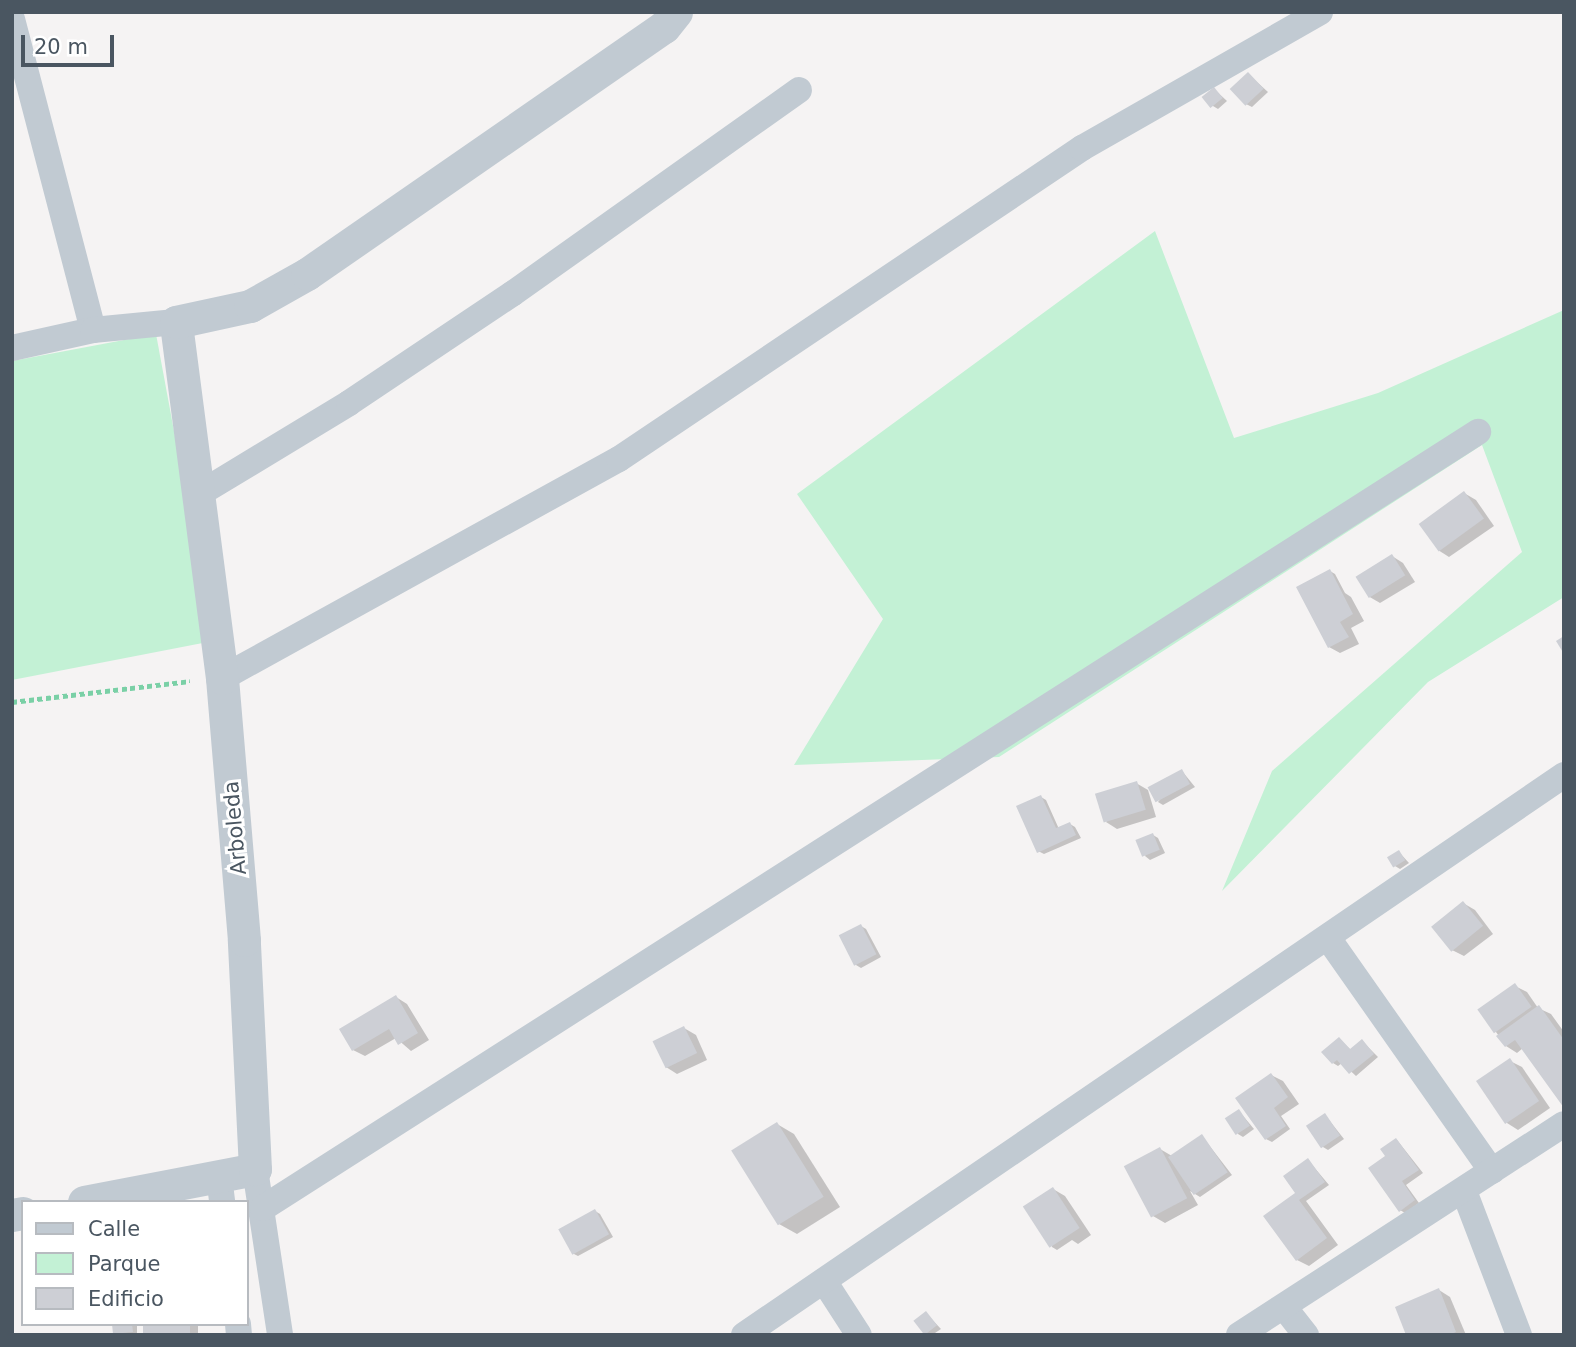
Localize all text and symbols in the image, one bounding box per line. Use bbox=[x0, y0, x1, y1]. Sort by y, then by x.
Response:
scale bar bbox=[24, 21, 117, 65]
text: 20 m bbox=[34, 35, 88, 59]
street label: Arboleda bbox=[218, 780, 252, 876]
legend bbox=[21, 1200, 248, 1326]
text: Calle bbox=[88, 1217, 140, 1241]
text: Parque bbox=[88, 1252, 160, 1276]
text: Edificio bbox=[88, 1287, 164, 1311]

